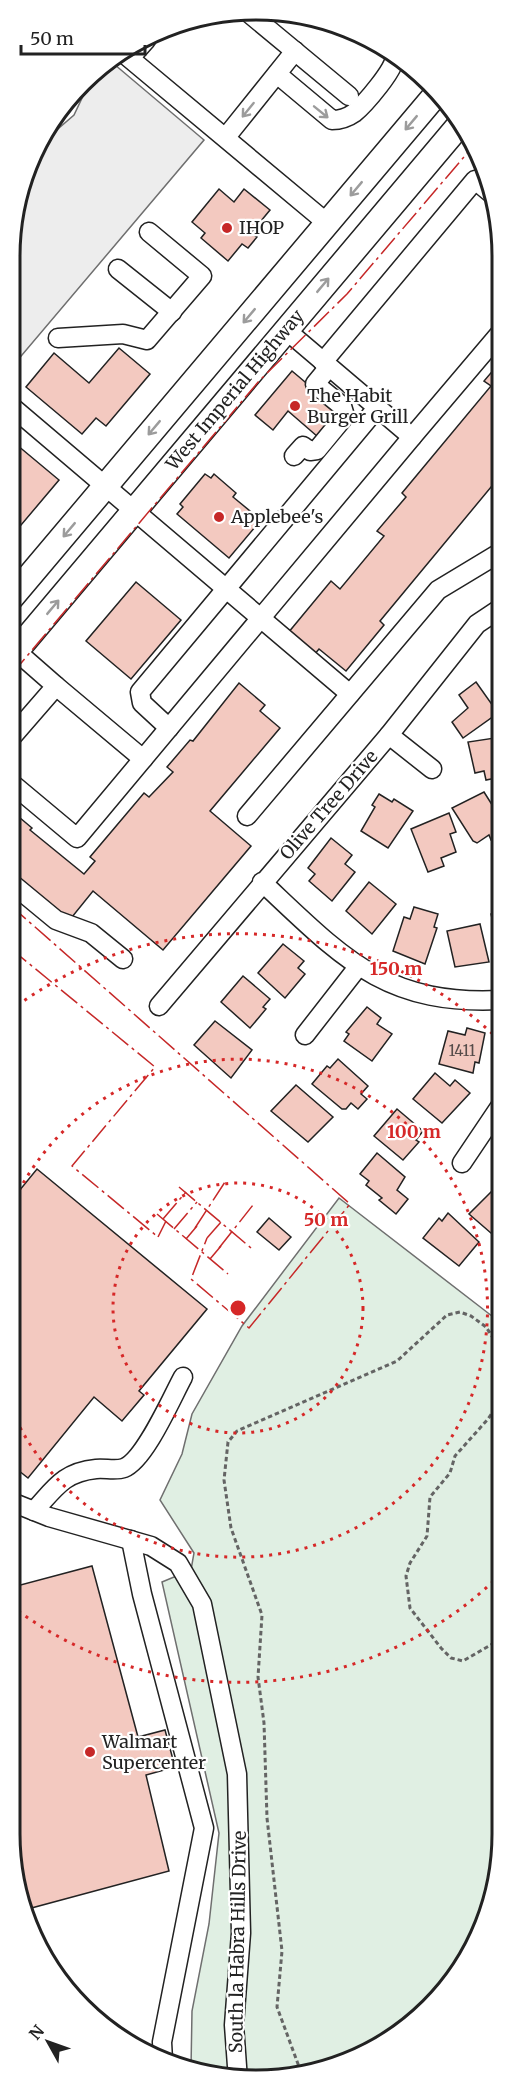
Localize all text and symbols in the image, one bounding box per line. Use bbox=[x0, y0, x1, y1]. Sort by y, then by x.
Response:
scale bar bbox=[21, 18, 146, 56]
text: 50 m bbox=[30, 27, 74, 50]
one-way arrow bbox=[241, 102, 254, 118]
one-way arrow bbox=[313, 105, 329, 118]
one-way arrow bbox=[405, 115, 418, 131]
one-way arrow bbox=[349, 181, 363, 196]
place label: IHOP bbox=[239, 216, 285, 239]
marker: IHOP bbox=[220, 221, 234, 235]
one-way arrow bbox=[317, 277, 330, 293]
street label: West Imperial Highway bbox=[160, 304, 309, 475]
one-way arrow bbox=[242, 308, 256, 323]
place label: The Habit Burger Grill bbox=[307, 384, 409, 428]
marker: The Habit Burger Grill bbox=[288, 399, 302, 413]
one-way arrow bbox=[148, 420, 161, 436]
place label: Applebee's bbox=[230, 505, 324, 528]
marker: Applebee's bbox=[212, 510, 226, 524]
one-way arrow bbox=[62, 522, 75, 538]
one-way arrow bbox=[47, 599, 60, 615]
street label: Olive Tree Drive bbox=[275, 745, 383, 864]
text: 150 m bbox=[370, 957, 422, 980]
house number: 1411 bbox=[448, 1041, 476, 1060]
text: 100 m bbox=[387, 1120, 441, 1143]
text: 50 m bbox=[304, 1208, 348, 1231]
centre of rings bbox=[228, 1298, 248, 1318]
place label: Walmart Supercenter bbox=[101, 1730, 206, 1774]
marker: Walmart Supercenter bbox=[83, 1745, 97, 1759]
street label: South la Habra Hills Drive bbox=[224, 1831, 251, 2053]
north arrow bbox=[18, 2012, 78, 2072]
text: N bbox=[25, 2021, 48, 2044]

